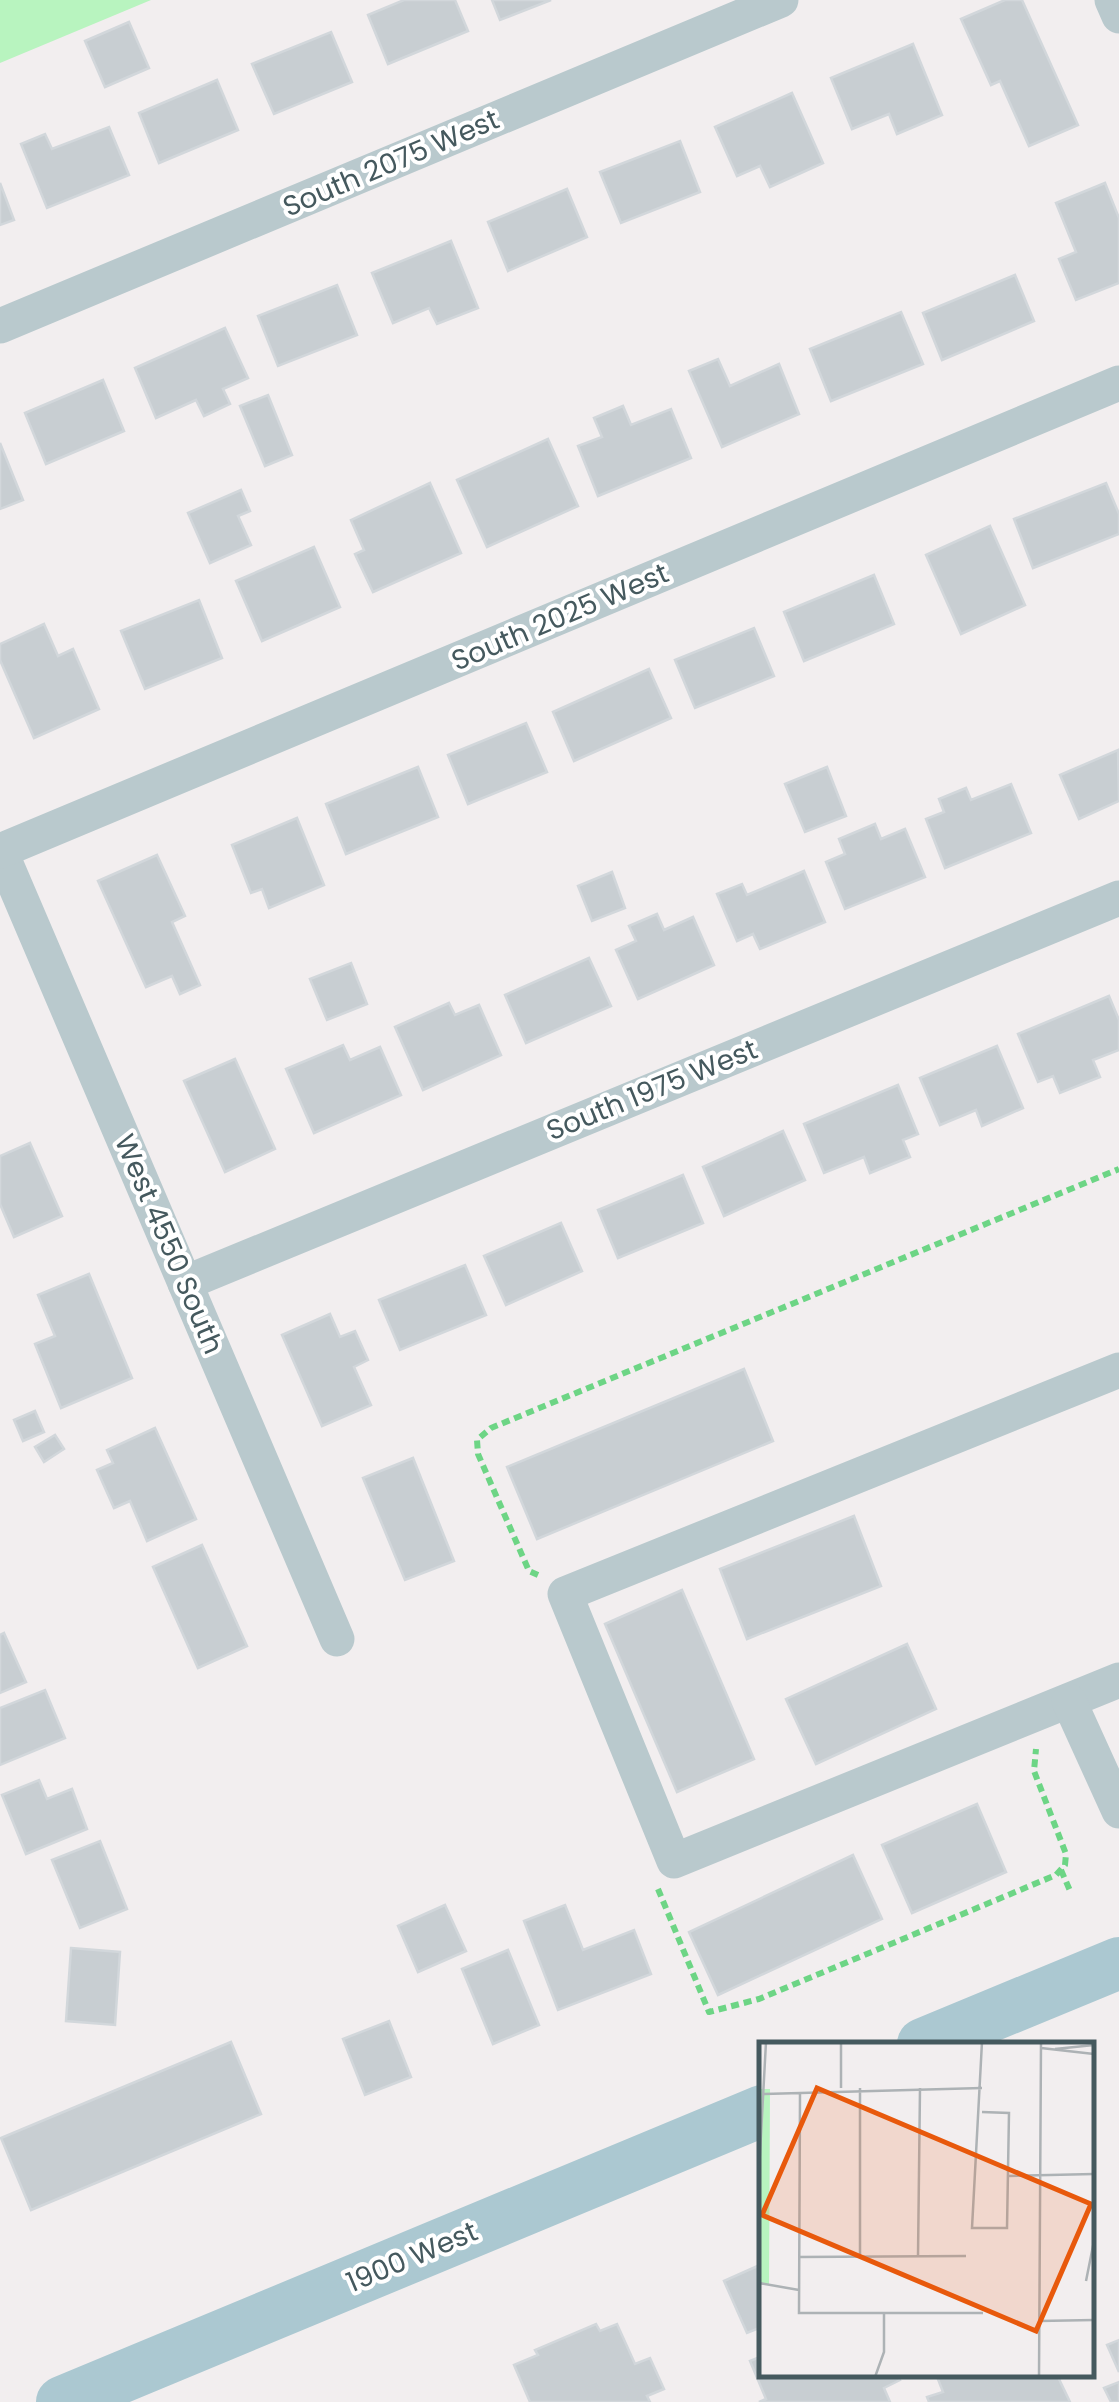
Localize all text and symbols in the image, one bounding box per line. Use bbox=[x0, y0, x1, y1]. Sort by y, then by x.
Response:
street label: South 2075 West bbox=[277, 100, 505, 226]
street label: South 2025 West bbox=[446, 554, 674, 680]
street label: South 1975 West bbox=[541, 1030, 763, 1150]
street label: West 4550 South bbox=[105, 1128, 233, 1360]
inset map bbox=[759, 2042, 1094, 2377]
street label: 1900 West bbox=[341, 2212, 483, 2302]

